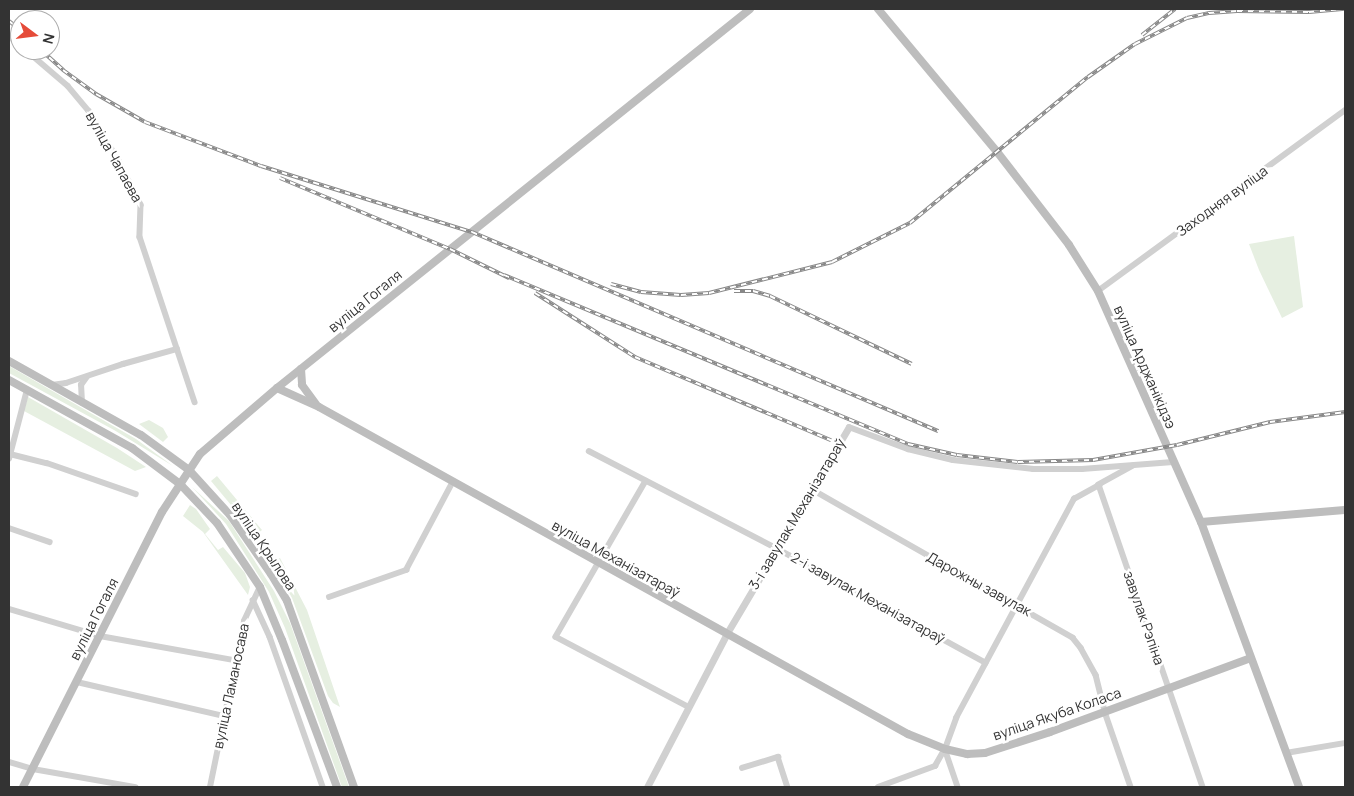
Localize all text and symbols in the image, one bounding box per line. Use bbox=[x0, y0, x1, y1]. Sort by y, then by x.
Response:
north arrow bbox=[10, 10, 60, 60]
text: N bbox=[39, 31, 59, 46]
street label: вуліца Чапаева bbox=[82, 109, 146, 205]
street label: Заходняя вуліца bbox=[1173, 162, 1271, 240]
street label: вуліца Гогаля bbox=[325, 266, 405, 336]
street label: вуліца Арджанікідзэ bbox=[1110, 303, 1180, 431]
street label: 3-і завулак Механізатараў bbox=[745, 435, 849, 593]
street label: вуліца Крылова bbox=[228, 499, 300, 593]
street label: вуліца Механізатараў bbox=[549, 517, 683, 601]
street label: Дарожны завулак bbox=[924, 548, 1034, 620]
street label: 2-і завулак Механізатараў bbox=[788, 549, 948, 647]
street label: завулак Рэпіна bbox=[1120, 569, 1168, 667]
street label: вуліца Гогаля bbox=[66, 575, 122, 663]
street label: вуліца Ламаносава bbox=[210, 622, 252, 750]
street label: вуліца Якуба Коласа bbox=[991, 684, 1123, 744]

